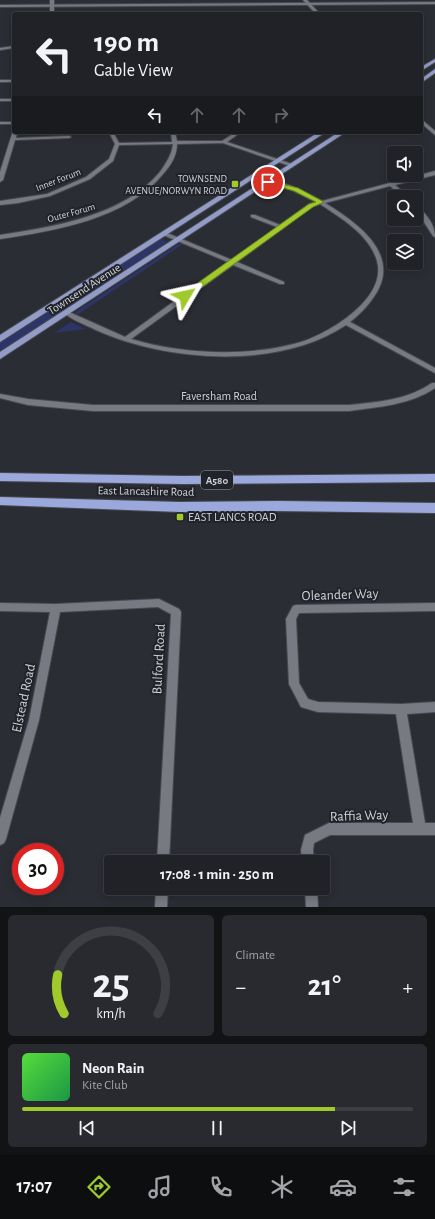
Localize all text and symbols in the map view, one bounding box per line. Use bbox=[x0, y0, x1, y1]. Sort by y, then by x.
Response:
icon: left bbox=[28, 28, 80, 80]
text: 190 m bbox=[94, 29, 159, 57]
text: Gable View bbox=[94, 62, 173, 80]
icon: left bbox=[144, 104, 166, 126]
icon: ahead bbox=[186, 104, 208, 126]
icon: ahead bbox=[228, 104, 250, 126]
icon: right bbox=[270, 104, 292, 126]
map controls bbox=[387, 146, 423, 270]
button: sound bbox=[387, 146, 423, 182]
pin bbox=[251, 165, 285, 199]
street label: Inner Forum bbox=[34, 167, 82, 193]
icon: arrive bbox=[257, 171, 279, 193]
place label: TOWNSEND AVENUE/NORWYN ROAD bbox=[125, 174, 228, 196]
marker: TOWNSEND AVENUE/NORWYN ROAD bbox=[230, 179, 240, 189]
button: search bbox=[387, 190, 423, 226]
street label: Outer Forum bbox=[46, 201, 96, 225]
button: layers bbox=[387, 234, 423, 270]
street label: Townsend Avenue bbox=[45, 261, 123, 317]
position arrow bbox=[164, 275, 206, 317]
street label: Faversham Road bbox=[181, 390, 257, 402]
road number: A580 bbox=[201, 471, 233, 489]
street label: East Lancashire Road bbox=[97, 484, 195, 498]
place label: EAST LANCS ROAD bbox=[188, 511, 277, 523]
marker: EAST LANCS ROAD bbox=[175, 512, 185, 522]
street label: Oleander Way bbox=[301, 587, 379, 603]
street label: Bulford Road bbox=[150, 623, 168, 695]
street label: Elstead Road bbox=[10, 663, 38, 734]
street label: Raffia Way bbox=[330, 808, 389, 824]
speed limit sign: 30 bbox=[12, 843, 64, 895]
text: 17:08 · 1 min · 250 m bbox=[160, 867, 274, 882]
text: Climate bbox=[236, 949, 275, 962]
text: 25 bbox=[92, 963, 130, 1004]
text: 21° bbox=[307, 971, 341, 1001]
text: − bbox=[236, 976, 246, 998]
text: + bbox=[402, 976, 413, 998]
text: km/h bbox=[96, 1006, 125, 1020]
text: Neon Rain bbox=[82, 1061, 144, 1076]
text: Kite Club bbox=[82, 1079, 128, 1092]
icon: previous bbox=[76, 1117, 98, 1139]
icon: pause bbox=[206, 1117, 228, 1139]
icon: next bbox=[337, 1117, 359, 1139]
icon: directions bbox=[85, 1173, 113, 1201]
icon: music bbox=[146, 1173, 174, 1201]
icon: phone bbox=[207, 1173, 235, 1201]
icon: climate bbox=[268, 1173, 296, 1201]
icon: car bbox=[329, 1173, 357, 1201]
icon: filters bbox=[390, 1173, 418, 1201]
text: 17:07 bbox=[17, 1178, 52, 1196]

